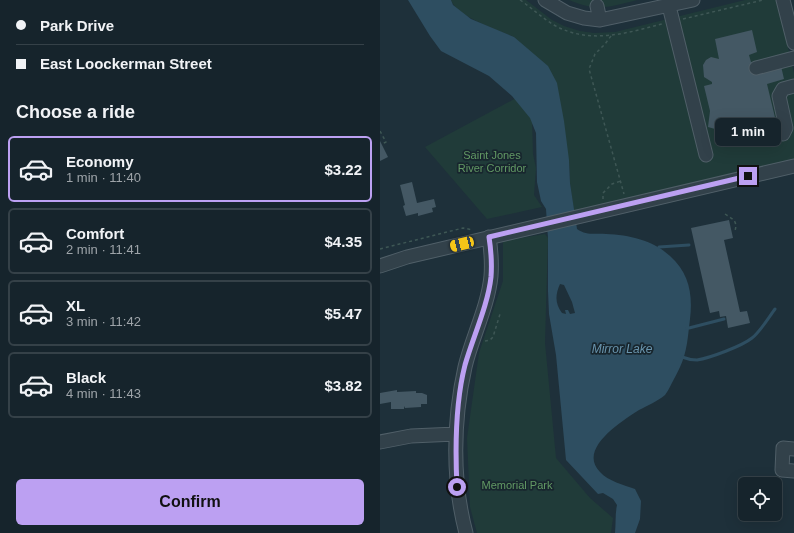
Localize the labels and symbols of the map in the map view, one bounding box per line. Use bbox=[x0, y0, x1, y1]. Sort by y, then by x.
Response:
callout: 1 min bbox=[715, 118, 781, 146]
park label: Saint Jones River Corridor bbox=[458, 149, 527, 174]
route end bbox=[739, 167, 757, 185]
car bbox=[449, 235, 475, 253]
water label: Mirror Lake bbox=[592, 342, 653, 356]
route start bbox=[448, 478, 466, 496]
park label: Memorial Park bbox=[482, 479, 553, 491]

